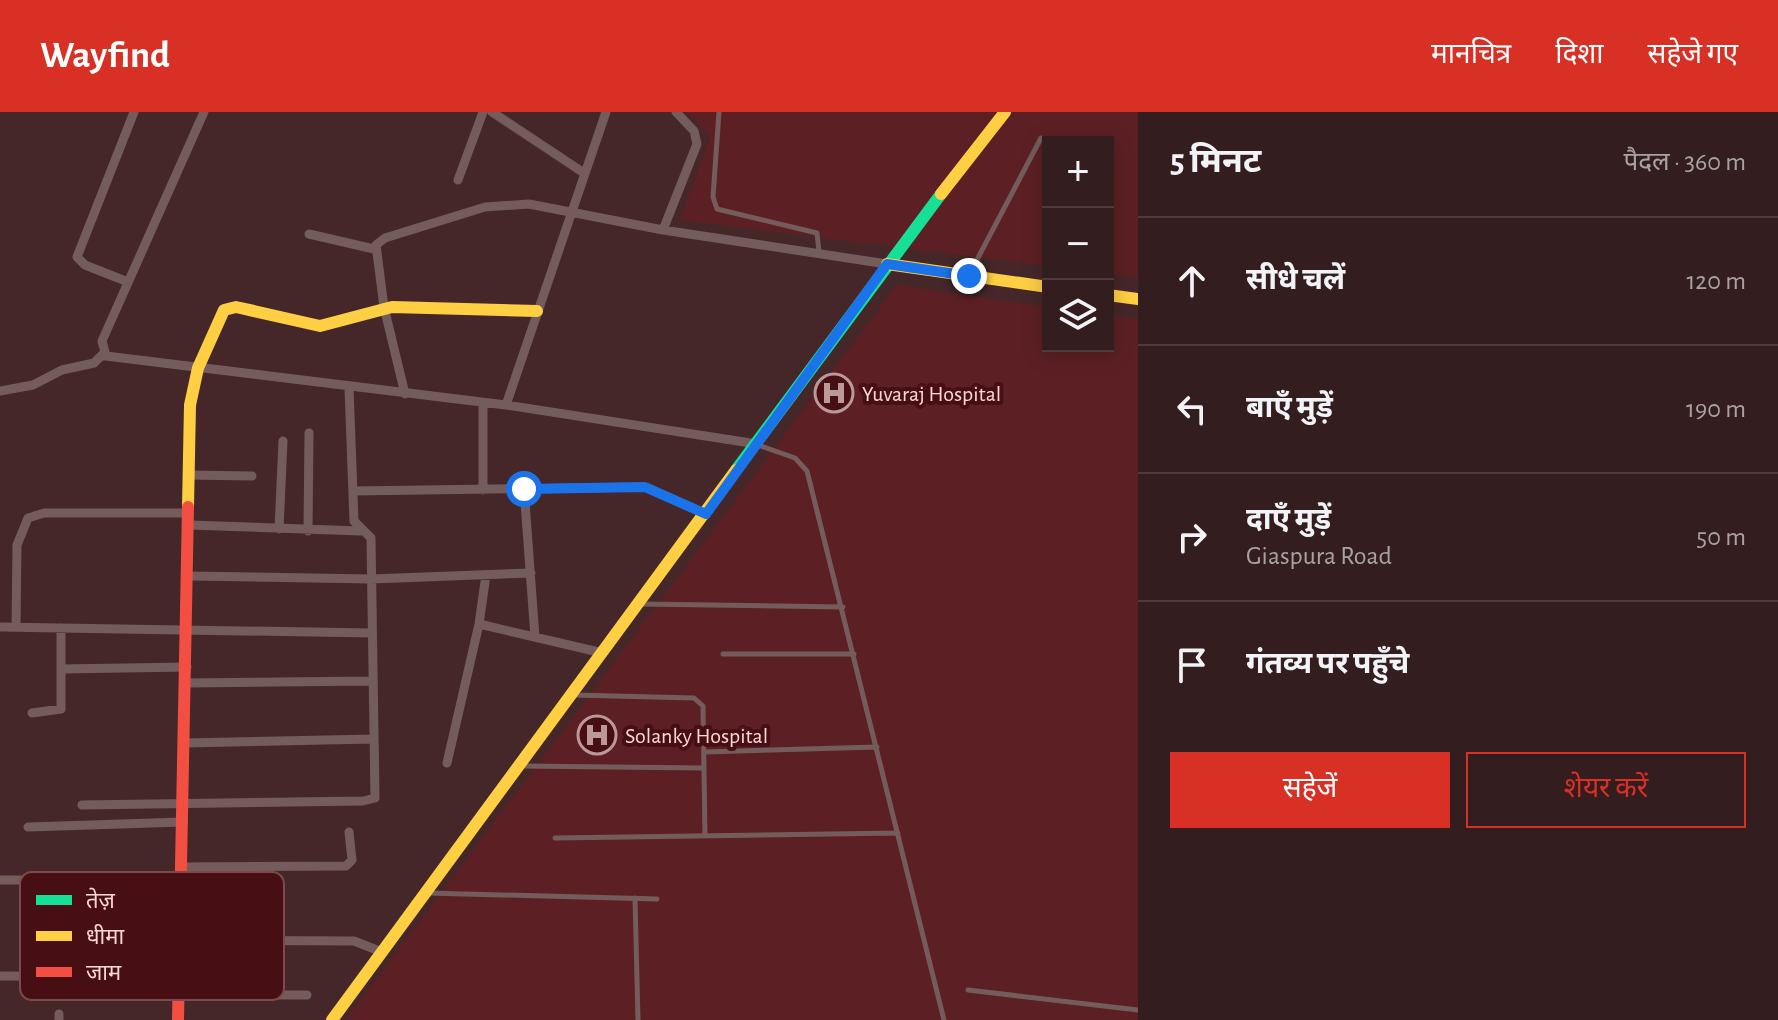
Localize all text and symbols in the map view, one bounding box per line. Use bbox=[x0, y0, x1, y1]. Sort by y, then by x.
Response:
text: Wayfind bbox=[40, 37, 170, 75]
text: मानचित्र bbox=[1431, 41, 1511, 69]
text: दिशा bbox=[1555, 41, 1604, 69]
text: सहेजे गए bbox=[1648, 41, 1738, 69]
map controls bbox=[1042, 136, 1114, 352]
button: + bbox=[1042, 136, 1114, 208]
text: 5 मिनट bbox=[1170, 145, 1261, 179]
text: पैदल · 360 m bbox=[1624, 149, 1746, 175]
button: − bbox=[1042, 208, 1114, 280]
route end bbox=[951, 258, 987, 294]
icon: ahead bbox=[1170, 259, 1214, 303]
text: सीधे चलें bbox=[1246, 265, 1345, 295]
text: 120 m bbox=[1686, 268, 1746, 294]
button: layers bbox=[1042, 280, 1114, 352]
hospital icon: Yuvaraj Hospital bbox=[813, 372, 855, 414]
place label: Yuvaraj Hospital bbox=[862, 383, 1001, 405]
icon: left bbox=[1170, 387, 1214, 431]
text: बाएँ मुड़ें bbox=[1246, 393, 1333, 423]
text: 190 m bbox=[1686, 396, 1746, 422]
route start bbox=[506, 471, 542, 507]
text: दाएँ मुड़ें bbox=[1246, 505, 1331, 535]
icon: right bbox=[1170, 515, 1214, 559]
text: 50 m bbox=[1696, 524, 1746, 550]
text: Giaspura Road bbox=[1246, 543, 1392, 569]
icon: arrive bbox=[1170, 643, 1214, 687]
text: गंतव्य पर पहुँचे bbox=[1246, 649, 1409, 679]
hospital icon: Solanky Hospital bbox=[576, 714, 618, 756]
place label: Solanky Hospital bbox=[625, 725, 768, 747]
button: सहेजें bbox=[1170, 752, 1450, 828]
button: शेयर करें bbox=[1466, 752, 1746, 828]
legend bbox=[20, 872, 284, 1000]
text: तेज़ bbox=[86, 887, 116, 912]
text: धीमा bbox=[86, 924, 124, 948]
text: जाम bbox=[86, 962, 122, 984]

